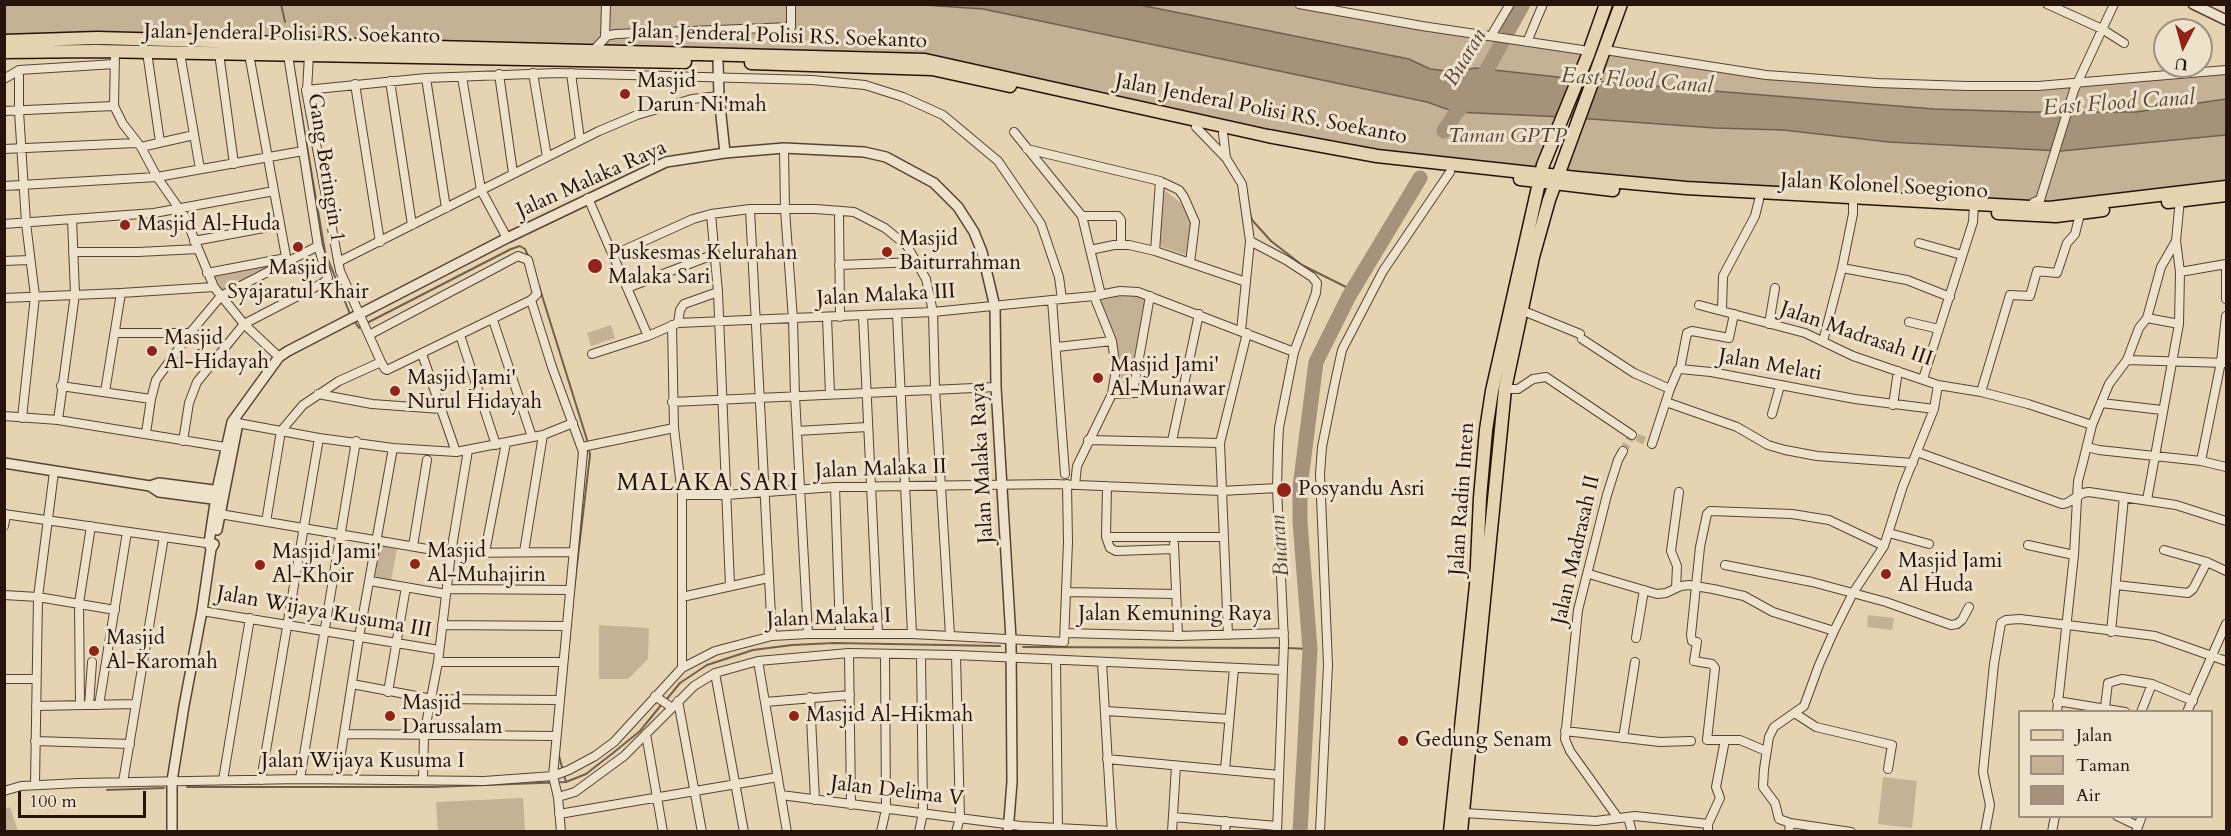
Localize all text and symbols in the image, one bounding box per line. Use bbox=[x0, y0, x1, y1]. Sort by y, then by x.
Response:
north arrow bbox=[2153, 18, 2213, 78]
street label: Jalan Jenderal Polisi RS. Soekanto bbox=[630, 19, 928, 55]
street label: Jalan Jenderal Polisi RS. Soekanto bbox=[144, 20, 440, 50]
water label: Buaran bbox=[1439, 25, 1493, 91]
text: U bbox=[2174, 52, 2189, 76]
water label: East Flood Canal bbox=[1560, 64, 1714, 100]
place label: Masjid Darun Ni'mah bbox=[637, 69, 767, 119]
street label: Jalan Jenderal Polisi RS. Soekanto bbox=[1113, 69, 1409, 151]
water label: East Flood Canal bbox=[2042, 86, 2196, 122]
marker: Masjid Darun Ni'mah bbox=[618, 87, 632, 101]
street label: Gang Beringin 1 bbox=[301, 92, 349, 244]
park label: Taman GPTP bbox=[1448, 124, 1566, 150]
street label: Jalan Malaka Raya bbox=[513, 136, 671, 224]
street label: Jalan Kolonel Soegiono bbox=[1779, 169, 1989, 205]
place label: Masjid Al-Huda bbox=[137, 212, 280, 238]
marker: Masjid Al-Huda bbox=[118, 218, 132, 232]
place label: Masjid Baiturrahman bbox=[899, 227, 1021, 277]
marker: Masjid Syajaratul Khair bbox=[291, 240, 305, 254]
place label: Puskesmas Kelurahan Malaka Sari bbox=[608, 241, 798, 291]
marker: Masjid Baiturrahman bbox=[880, 245, 894, 259]
place label: Masjid Syajaratul Khair bbox=[227, 256, 369, 306]
marker: Puskesmas Kelurahan Malaka Sari bbox=[586, 257, 604, 275]
street label: Jalan Malaka III bbox=[816, 280, 956, 312]
street label: Jalan Madrasah III bbox=[1776, 297, 1936, 373]
place label: Masjid Al-Hidayah bbox=[164, 326, 269, 376]
marker: Masjid Al-Hidayah bbox=[145, 344, 159, 358]
street label: Jalan Melati bbox=[1716, 345, 1824, 387]
place label: Masjid Jami' Al-Munawar bbox=[1110, 353, 1226, 403]
place label: Masjid Jami' Nurul Hidayah bbox=[407, 366, 542, 416]
marker: Masjid Jami' Al-Munawar bbox=[1091, 371, 1105, 385]
street label: Jalan Malaka Raya bbox=[966, 382, 1000, 544]
marker: Masjid Jami' Nurul Hidayah bbox=[388, 384, 402, 398]
street label: Jalan Radin Inten bbox=[1445, 421, 1481, 577]
street label: Jalan Malaka II bbox=[815, 455, 947, 485]
district label: MALAKA SARI bbox=[616, 470, 800, 498]
street label: Jalan Madrasah II bbox=[1548, 473, 1606, 627]
place label: Posyandu Asri bbox=[1298, 477, 1425, 503]
marker: Posyandu Asri bbox=[1275, 481, 1293, 499]
water label: Buaran bbox=[1266, 514, 1296, 578]
place label: Masjid Al-Muhajirin bbox=[427, 539, 546, 589]
place label: Masjid Jami' Al-Khoir bbox=[272, 540, 381, 590]
place label: Masjid Jami Al Huda bbox=[1898, 549, 2002, 599]
marker: Masjid Al-Muhajirin bbox=[408, 557, 422, 571]
marker: Masjid Jami' Al-Khoir bbox=[253, 558, 267, 572]
marker: Masjid Jami Al Huda bbox=[1879, 567, 1893, 581]
street label: Jalan Wijaya Kusuma III bbox=[215, 582, 433, 644]
street label: Jalan Kemuning Raya bbox=[1078, 602, 1272, 628]
street label: Jalan Malaka I bbox=[766, 604, 892, 634]
place label: Masjid Al-Karomah bbox=[106, 626, 218, 676]
marker: Masjid Al-Karomah bbox=[87, 644, 101, 658]
place label: Masjid Darussalam bbox=[402, 691, 503, 741]
place label: Masjid Al-Hikmah bbox=[806, 703, 973, 729]
marker: Masjid Darussalam bbox=[383, 709, 397, 723]
marker: Masjid Al-Hikmah bbox=[787, 709, 801, 723]
legend bbox=[2018, 710, 2213, 818]
text: Jalan bbox=[2076, 723, 2112, 748]
place label: Gedung Senam bbox=[1415, 728, 1552, 754]
marker: Gedung Senam bbox=[1396, 734, 1410, 748]
street label: Jalan Wijaya Kusuma I bbox=[261, 749, 465, 775]
text: Taman bbox=[2076, 753, 2130, 778]
street label: Jalan Delima V bbox=[829, 771, 965, 813]
scale bar bbox=[21, 779, 148, 817]
text: Air bbox=[2076, 783, 2100, 808]
text: 100 m bbox=[29, 789, 77, 814]

